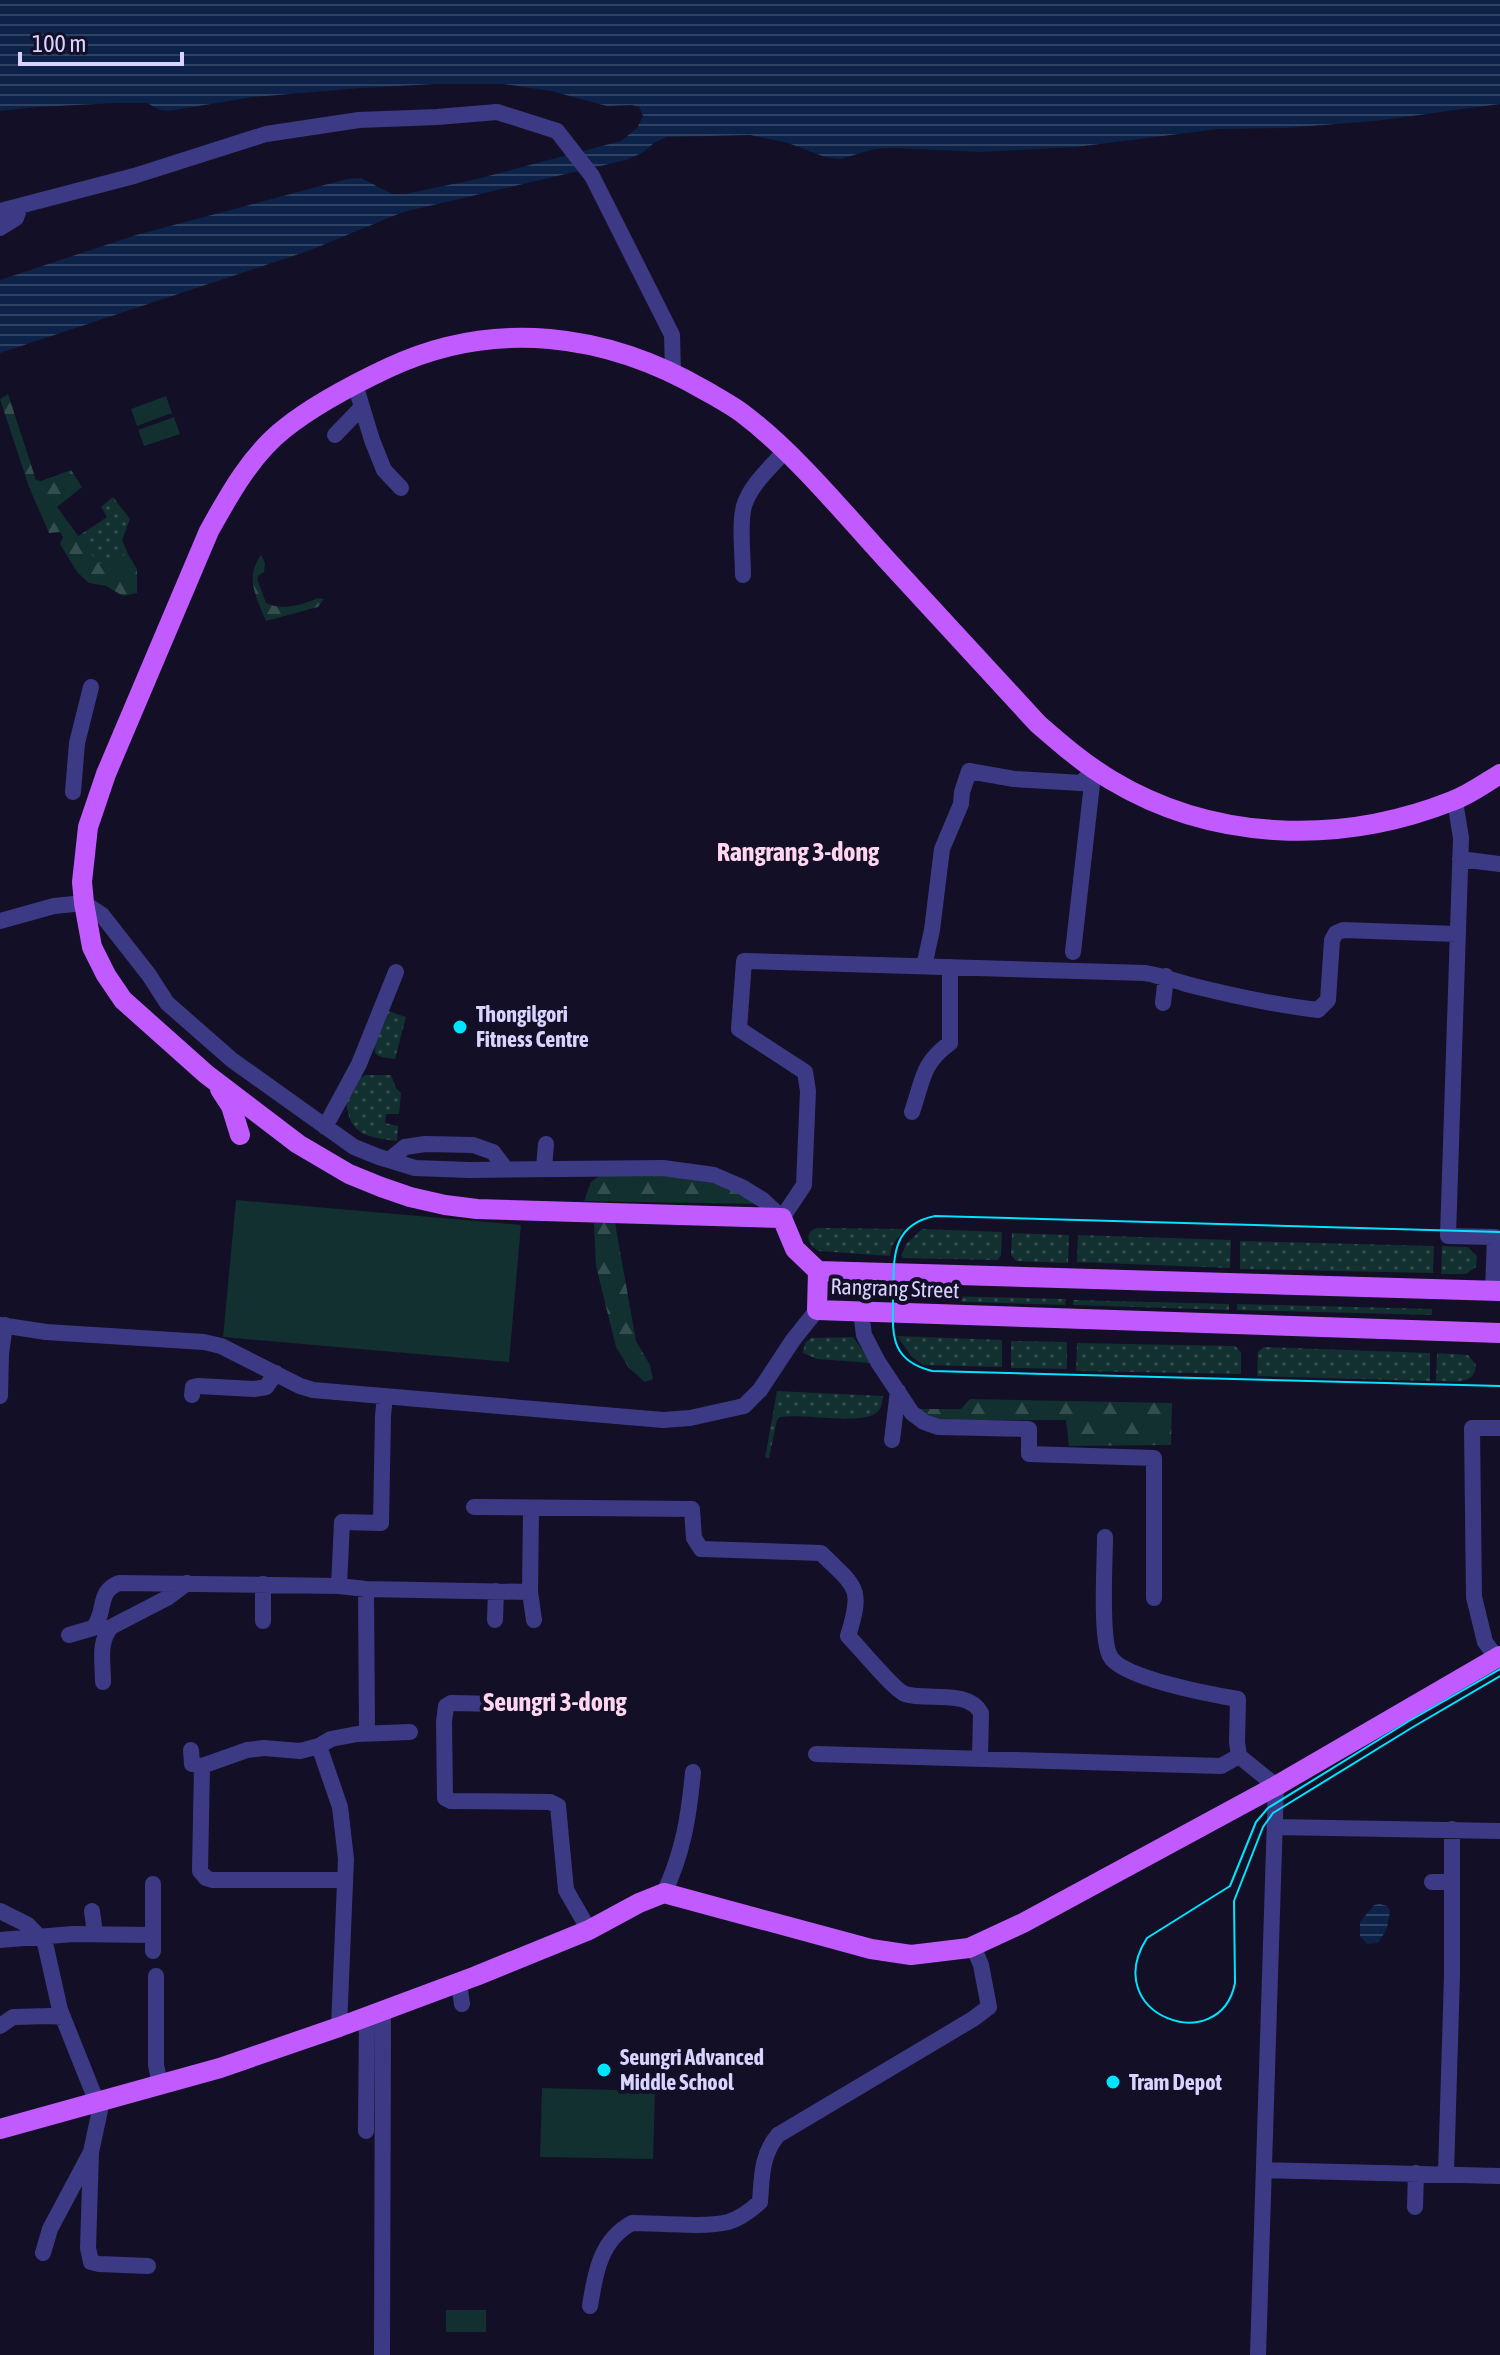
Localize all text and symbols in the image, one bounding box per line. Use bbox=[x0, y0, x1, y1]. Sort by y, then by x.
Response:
scale bar bbox=[20, 16, 182, 66]
text: 100 m bbox=[32, 30, 86, 57]
district label: Rangrang 3-dong bbox=[717, 837, 880, 867]
place label: Thongilgori Fitness Centre bbox=[476, 1001, 589, 1052]
marker: Thongilgori Fitness Centre bbox=[451, 1018, 469, 1036]
street label: Rangrang Street bbox=[830, 1273, 960, 1303]
district label: Seungri 3-dong bbox=[483, 1687, 627, 1717]
place label: Seungri Advanced Middle School bbox=[620, 2044, 764, 2095]
marker: Seungri Advanced Middle School bbox=[595, 2061, 613, 2079]
place label: Tram Depot bbox=[1129, 2069, 1223, 2095]
marker: Tram Depot bbox=[1104, 2073, 1122, 2091]

